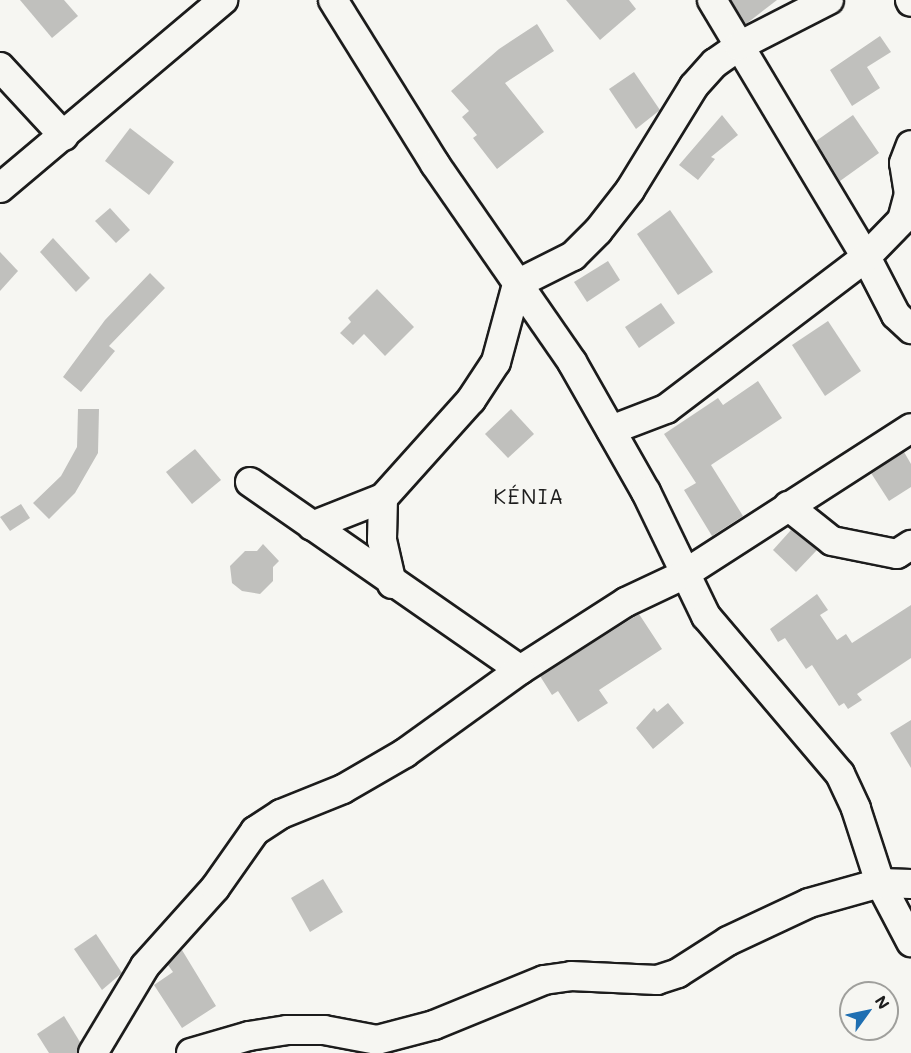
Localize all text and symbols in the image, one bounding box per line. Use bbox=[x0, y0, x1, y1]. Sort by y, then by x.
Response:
district label: KÉNIA bbox=[493, 483, 565, 509]
north arrow bbox=[839, 981, 899, 1041]
text: N bbox=[871, 991, 895, 1013]

